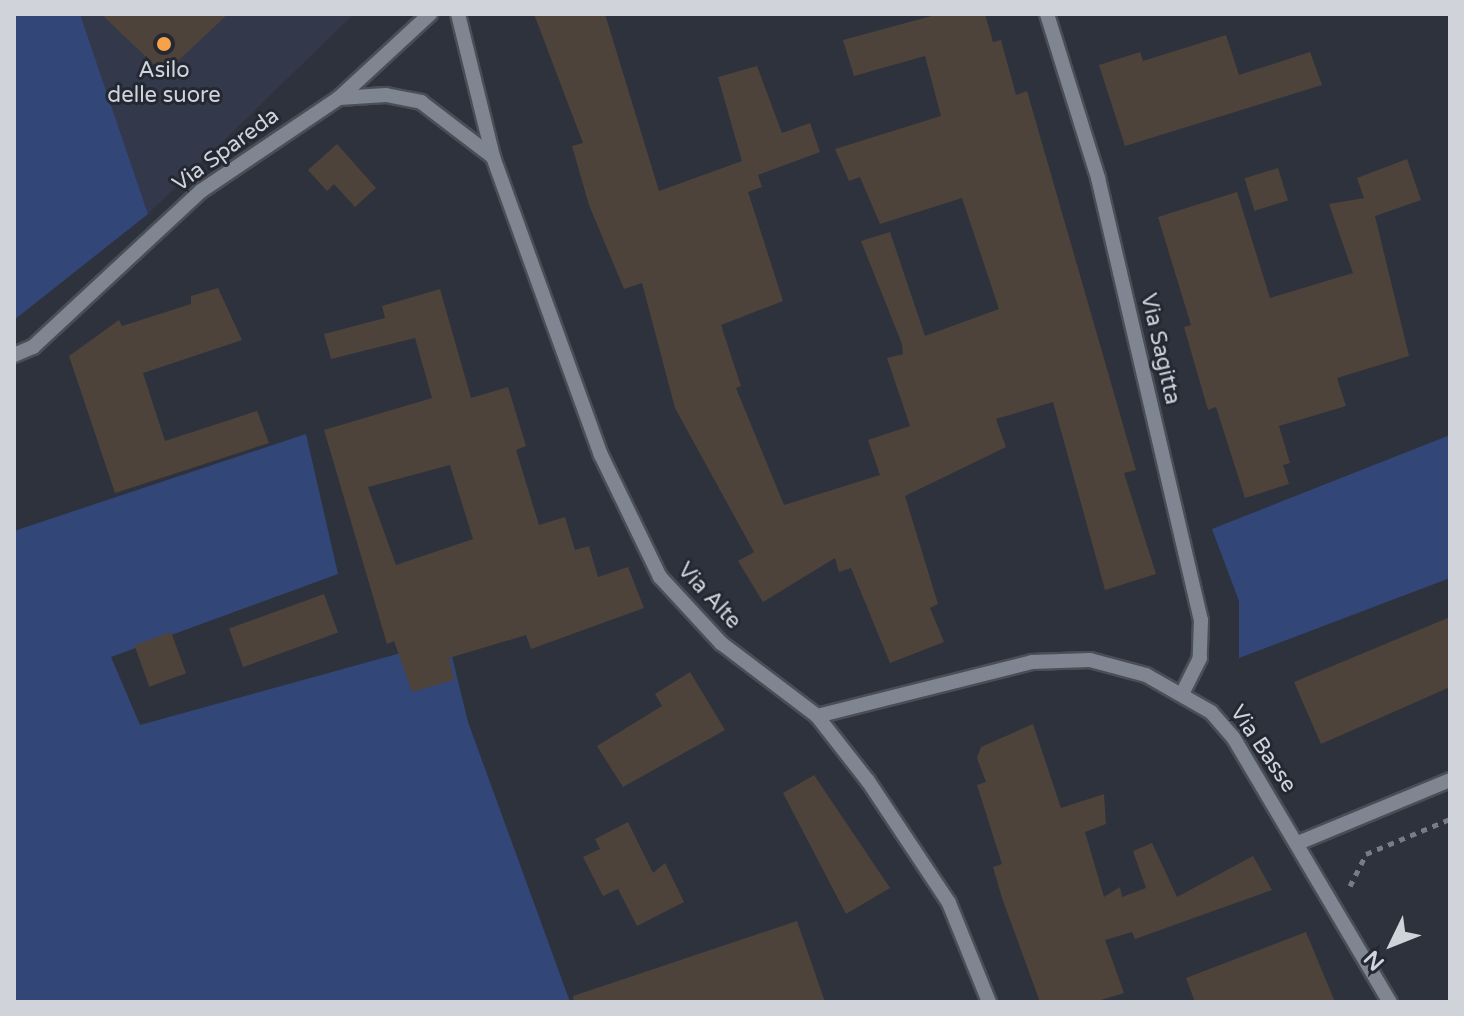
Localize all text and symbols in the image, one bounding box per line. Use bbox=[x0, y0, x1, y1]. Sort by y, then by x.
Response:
marker: Asilo delle suore bbox=[155, 35, 173, 53]
place label: Asilo delle suore bbox=[107, 57, 221, 108]
street label: Via Spareda bbox=[168, 103, 284, 197]
street label: Via Sagitta bbox=[1134, 291, 1186, 407]
street label: Via Alte bbox=[672, 557, 746, 635]
street label: Via Basse bbox=[1224, 700, 1302, 798]
north arrow bbox=[1352, 904, 1432, 984]
text: N bbox=[1359, 945, 1390, 976]

